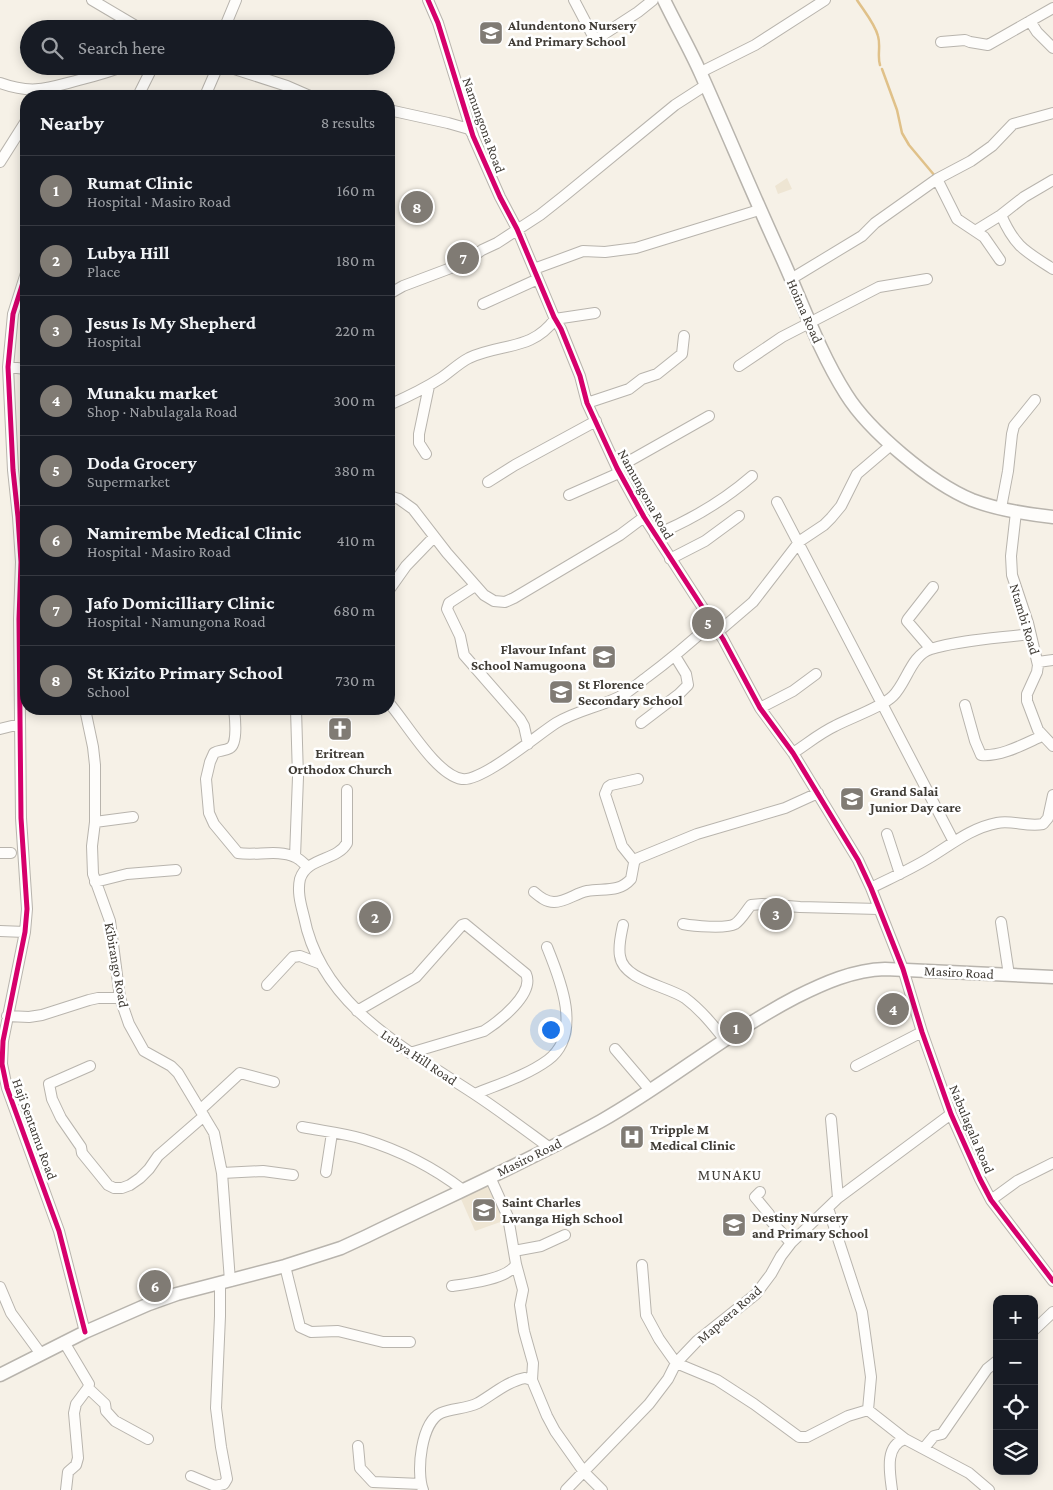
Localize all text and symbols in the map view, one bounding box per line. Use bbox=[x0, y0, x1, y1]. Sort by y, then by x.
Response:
place label: Alundentono Nursery And Primary School bbox=[507, 17, 637, 49]
search box bbox=[20, 20, 395, 75]
school or university icon: Alundentono Nursery And Primary School bbox=[478, 20, 504, 46]
icon: search bbox=[38, 34, 66, 62]
text: Search here bbox=[78, 37, 165, 58]
street label: Namungona Road bbox=[459, 75, 509, 176]
text: Nearby bbox=[40, 111, 104, 135]
text: 8 results bbox=[321, 114, 375, 131]
text: Rumat Clinic bbox=[87, 172, 192, 193]
text: 1 bbox=[53, 182, 59, 199]
text: 160 m bbox=[337, 182, 375, 199]
pin: 8 bbox=[401, 188, 433, 226]
text: Hospital · Masiro Road bbox=[87, 193, 231, 210]
pin: 7 bbox=[447, 239, 479, 277]
text: Lubya Hill bbox=[87, 242, 170, 263]
text: 2 bbox=[52, 252, 60, 269]
text: 180 m bbox=[336, 252, 375, 269]
text: Place bbox=[87, 263, 120, 280]
street label: Hoima Road bbox=[784, 276, 827, 346]
text: Jesus Is My Shepherd bbox=[87, 312, 256, 333]
text: 3 bbox=[52, 322, 60, 339]
text: 220 m bbox=[335, 322, 375, 339]
text: Hospital bbox=[87, 333, 141, 350]
text: Munaku market bbox=[87, 382, 218, 403]
text: 4 bbox=[52, 392, 60, 409]
text: 300 m bbox=[333, 392, 375, 409]
text: Shop · Nabulagala Road bbox=[87, 403, 238, 420]
street label: Namungona Road bbox=[615, 446, 678, 542]
text: Doda Grocery bbox=[87, 452, 197, 473]
text: 5 bbox=[52, 462, 60, 479]
text: 380 m bbox=[334, 462, 375, 479]
text: Supermarket bbox=[87, 473, 170, 490]
text: Namirembe Medical Clinic bbox=[87, 522, 301, 543]
text: 6 bbox=[52, 532, 60, 549]
text: 410 m bbox=[337, 532, 375, 549]
text: Hospital · Masiro Road bbox=[87, 543, 231, 560]
street label: Ntambi Road bbox=[1007, 582, 1044, 657]
text: Jafo Domicilliary Clinic bbox=[87, 592, 275, 613]
text: 7 bbox=[52, 602, 60, 619]
text: 680 m bbox=[333, 602, 375, 619]
pin: 5 bbox=[692, 604, 724, 642]
text: Hospital · Namungona Road bbox=[87, 613, 266, 630]
place label: Flavour Infant School Namugoona bbox=[471, 641, 587, 673]
school or university icon: Flavour Infant School Namugoona bbox=[591, 644, 617, 670]
text: St Kizito Primary School bbox=[87, 662, 283, 683]
text: 8 bbox=[51, 672, 61, 689]
text: 730 m bbox=[335, 672, 375, 689]
place label: St Florence Secondary School bbox=[578, 676, 683, 708]
school or university icon: St Florence Secondary School bbox=[548, 679, 574, 705]
text: School bbox=[87, 683, 130, 700]
church icon: Eritrean Orthodox Church bbox=[327, 716, 353, 742]
place label: Eritrean Orthodox Church bbox=[288, 745, 392, 777]
place label: Grand Salai Junior Day care bbox=[868, 783, 962, 815]
school or university icon: Grand Salai Junior Day care bbox=[839, 786, 865, 812]
pin: 3 bbox=[760, 895, 792, 933]
pin: 2 bbox=[359, 898, 391, 936]
street label: Kibirango Road bbox=[102, 921, 132, 1009]
street label: Masiro Road bbox=[924, 962, 995, 982]
pin: 4 bbox=[877, 990, 909, 1028]
pin: 1 bbox=[720, 1009, 752, 1047]
your location bbox=[538, 1017, 564, 1043]
street label: Lubya Hill Road bbox=[378, 1026, 461, 1089]
street label: Haji Sentamu Road bbox=[8, 1076, 61, 1183]
street label: Nabulagala Road bbox=[946, 1082, 998, 1176]
place label: Tripple M Medical Clinic bbox=[650, 1121, 736, 1153]
hospital icon: Tripple M Medical Clinic bbox=[619, 1124, 645, 1150]
street label: Masiro Road bbox=[494, 1134, 564, 1180]
district label: MUNAKU bbox=[698, 1167, 762, 1183]
place label: Saint Charles Lwanga High School bbox=[502, 1194, 623, 1226]
school or university icon: Saint Charles Lwanga High School bbox=[471, 1197, 497, 1223]
place label: Destiny Nursery and Primary School bbox=[752, 1209, 868, 1241]
school or university icon: Destiny Nursery and Primary School bbox=[721, 1212, 747, 1238]
pin: 6 bbox=[139, 1267, 171, 1305]
street label: Mapeera Road bbox=[694, 1281, 765, 1346]
map controls bbox=[993, 1295, 1038, 1475]
button: + bbox=[993, 1295, 1038, 1340]
button: − bbox=[993, 1340, 1038, 1385]
button: locate bbox=[993, 1385, 1038, 1430]
button: layers bbox=[993, 1430, 1038, 1475]

